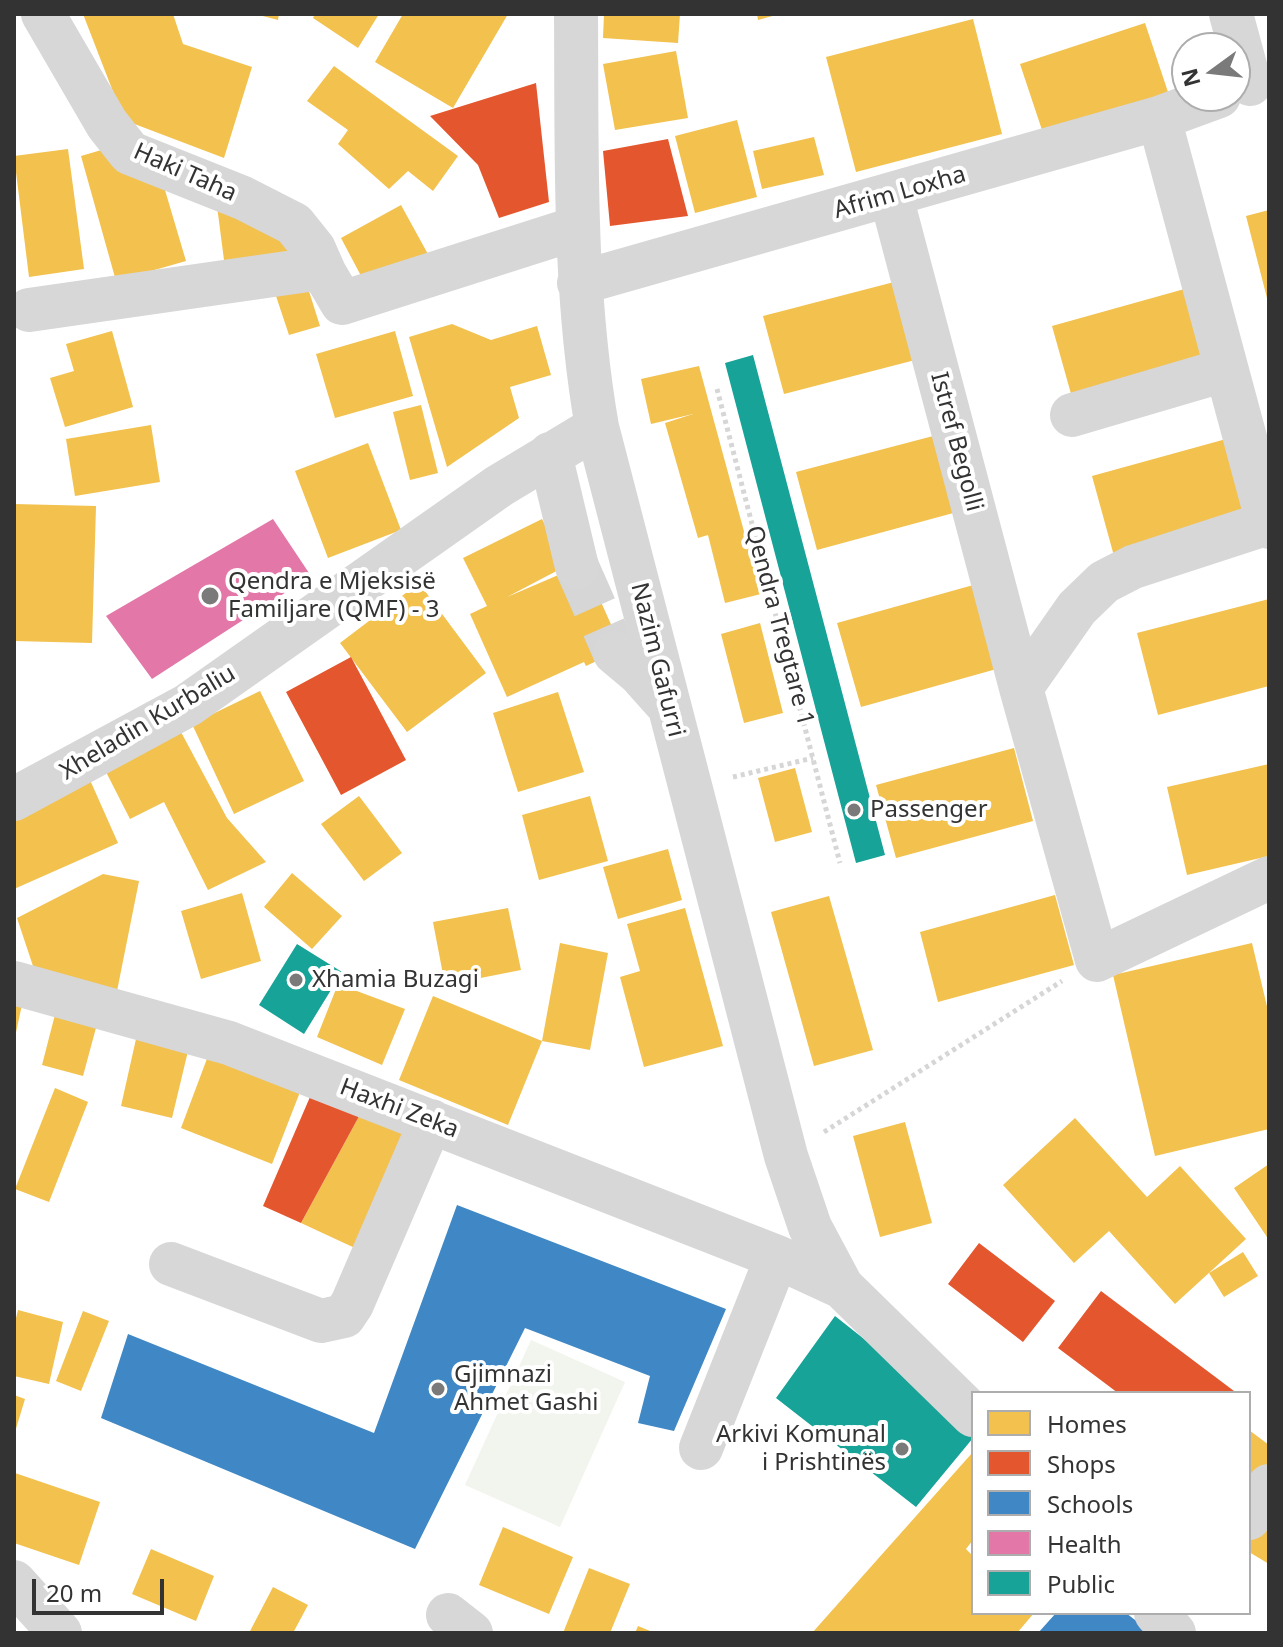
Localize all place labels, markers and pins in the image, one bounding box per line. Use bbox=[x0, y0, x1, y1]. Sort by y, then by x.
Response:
place label: Qendra e Mjeksisë Familjare (QMF) - 3 bbox=[228, 568, 439, 624]
marker: Qendra e Mjeksisë Familjare (QMF) - 3 bbox=[199, 585, 221, 607]
place label: Passenger bbox=[870, 796, 988, 824]
marker: Passenger bbox=[845, 801, 863, 819]
place label: Xhamia Buzagi bbox=[312, 966, 479, 994]
marker: Xhamia Buzagi bbox=[287, 971, 305, 989]
place label: Gjimnazi Ahmet Gashi bbox=[454, 1361, 599, 1417]
marker: Gjimnazi Ahmet Gashi bbox=[429, 1380, 447, 1398]
place label: Arkivi Komunal i Prishtinës bbox=[716, 1421, 886, 1477]
marker: Arkivi Komunal i Prishtinës bbox=[893, 1440, 911, 1458]

